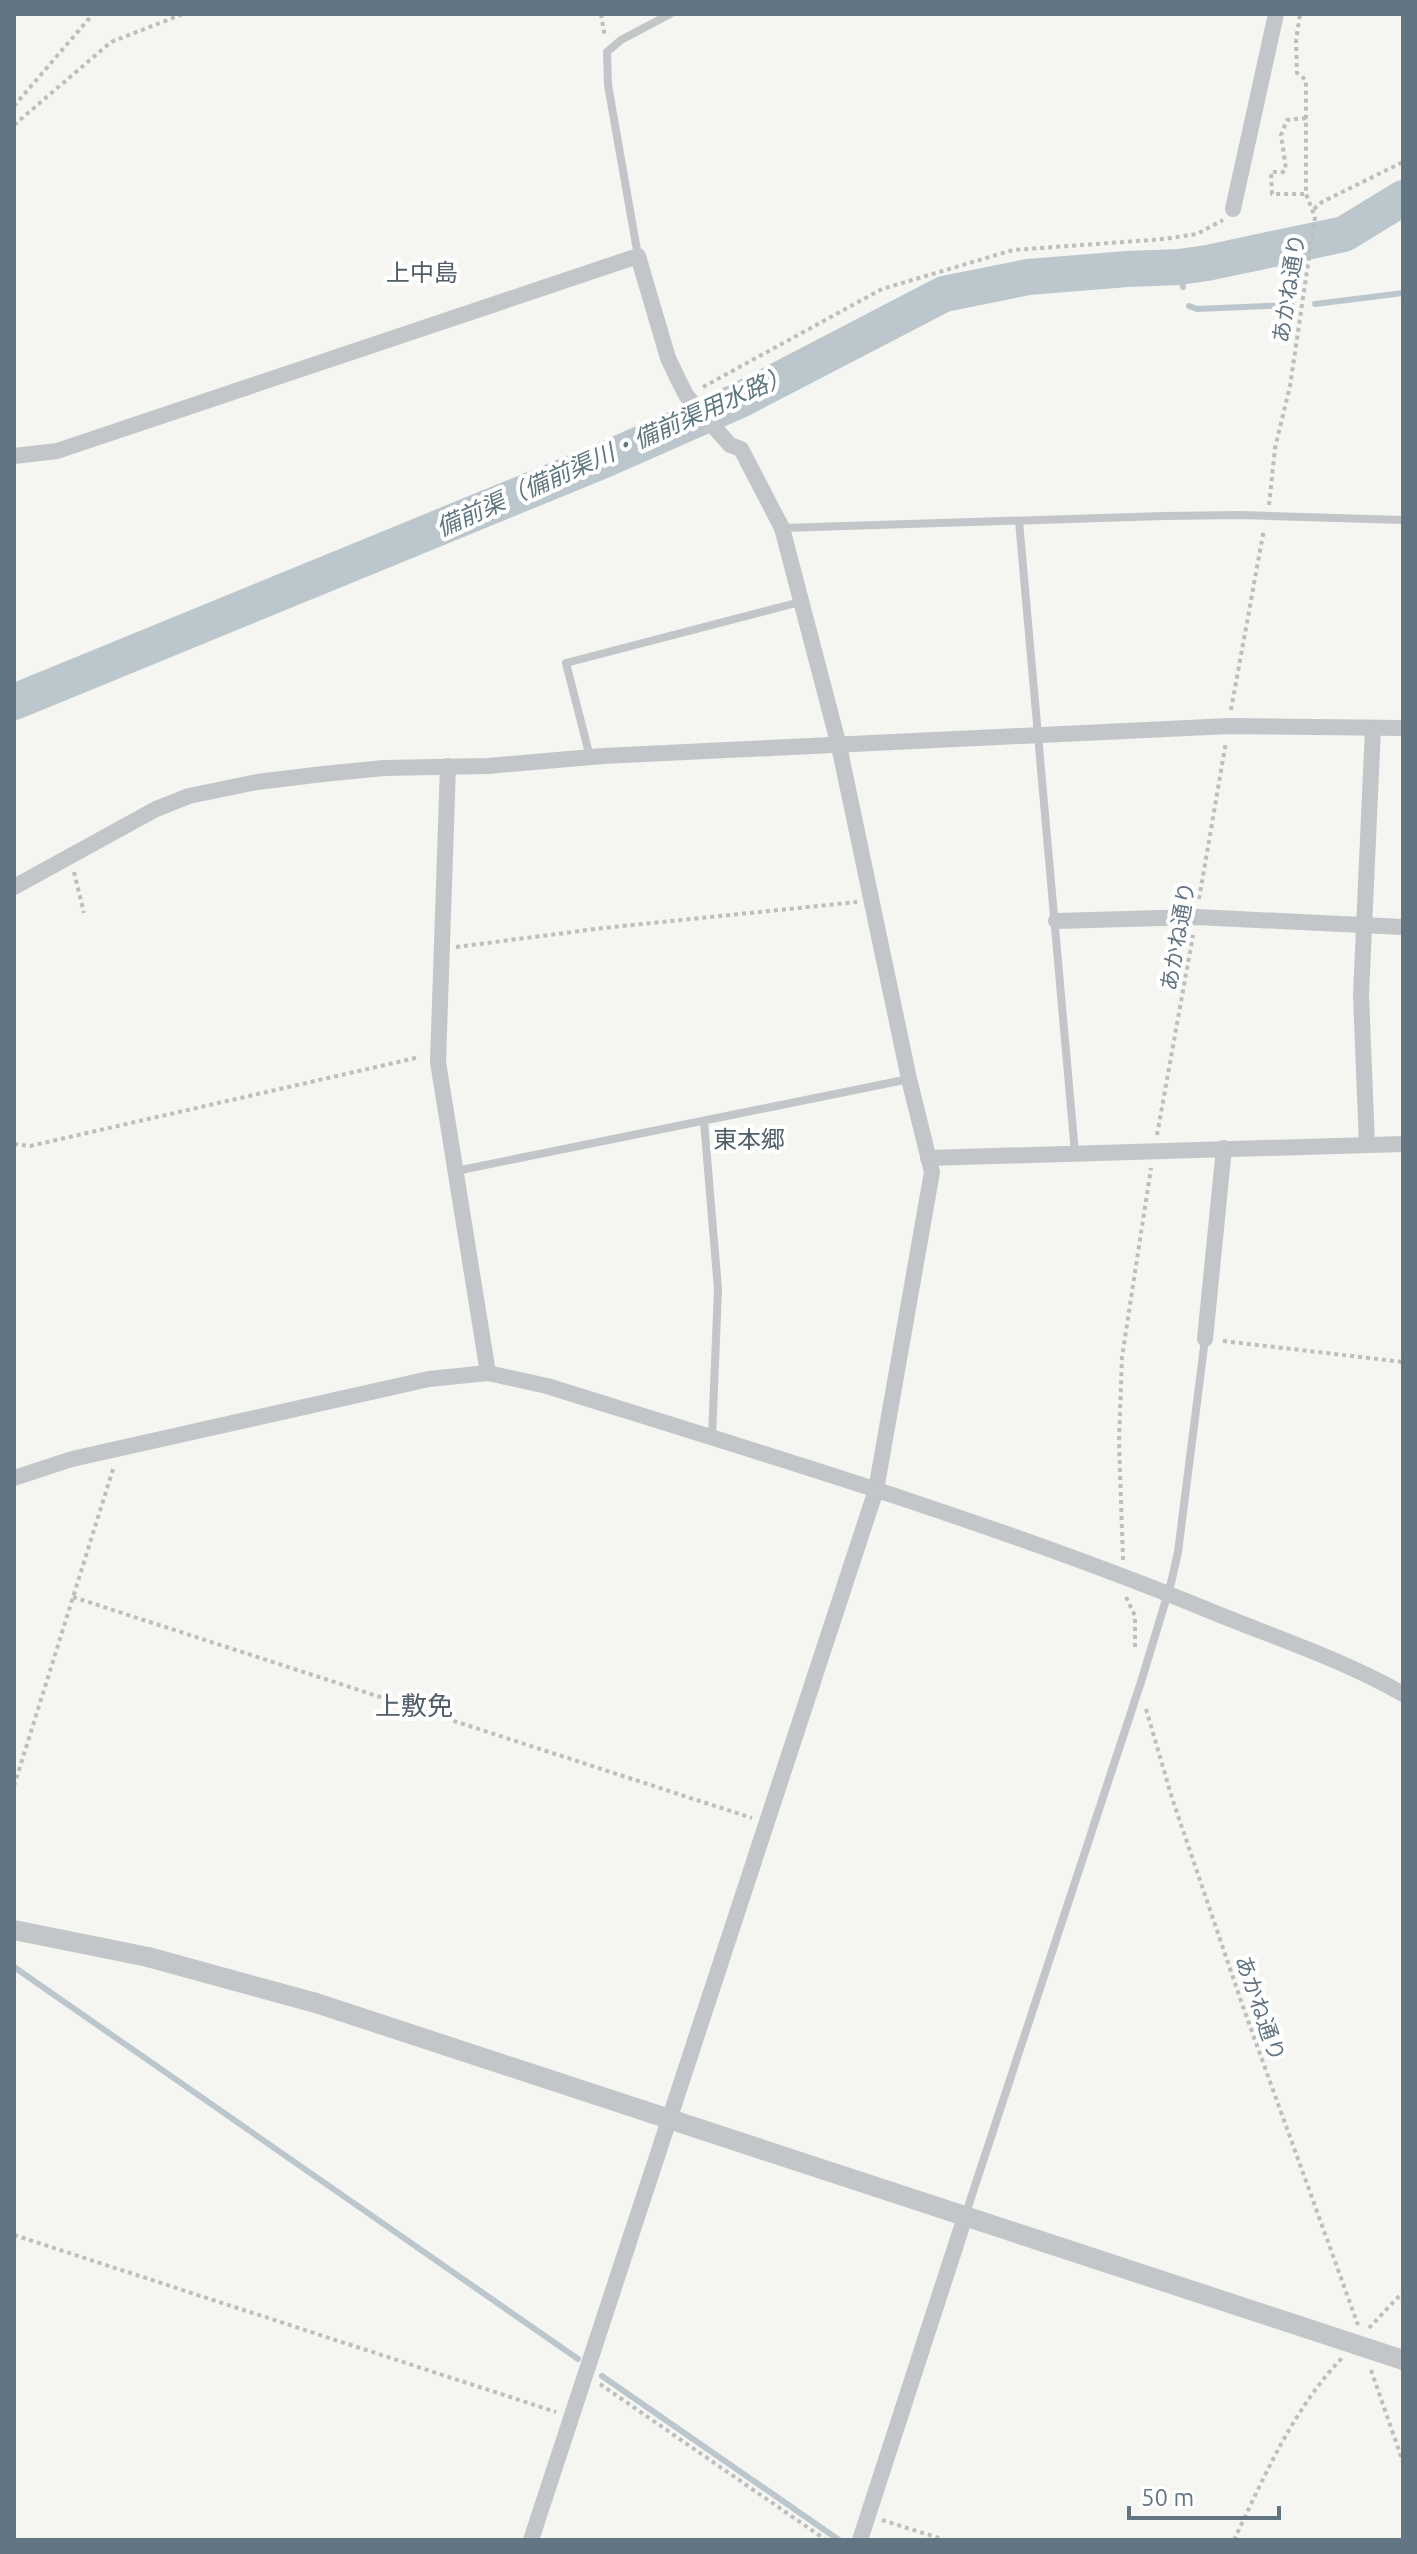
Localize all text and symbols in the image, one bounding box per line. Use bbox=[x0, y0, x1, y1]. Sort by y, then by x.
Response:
street label: あかね通り bbox=[1267, 232, 1309, 344]
district label: 上中島 bbox=[386, 259, 458, 286]
water label: 備前渠（備前渠川・備前渠用水路） bbox=[432, 361, 794, 541]
street label: あかね通り bbox=[1155, 880, 1199, 992]
district label: 東本郷 bbox=[713, 1126, 785, 1153]
district label: 上敷免 bbox=[375, 1691, 453, 1720]
street label: あかね通り bbox=[1231, 1952, 1291, 2064]
scale bar bbox=[1129, 2470, 1279, 2520]
text: 50 m bbox=[1141, 2484, 1194, 2511]

